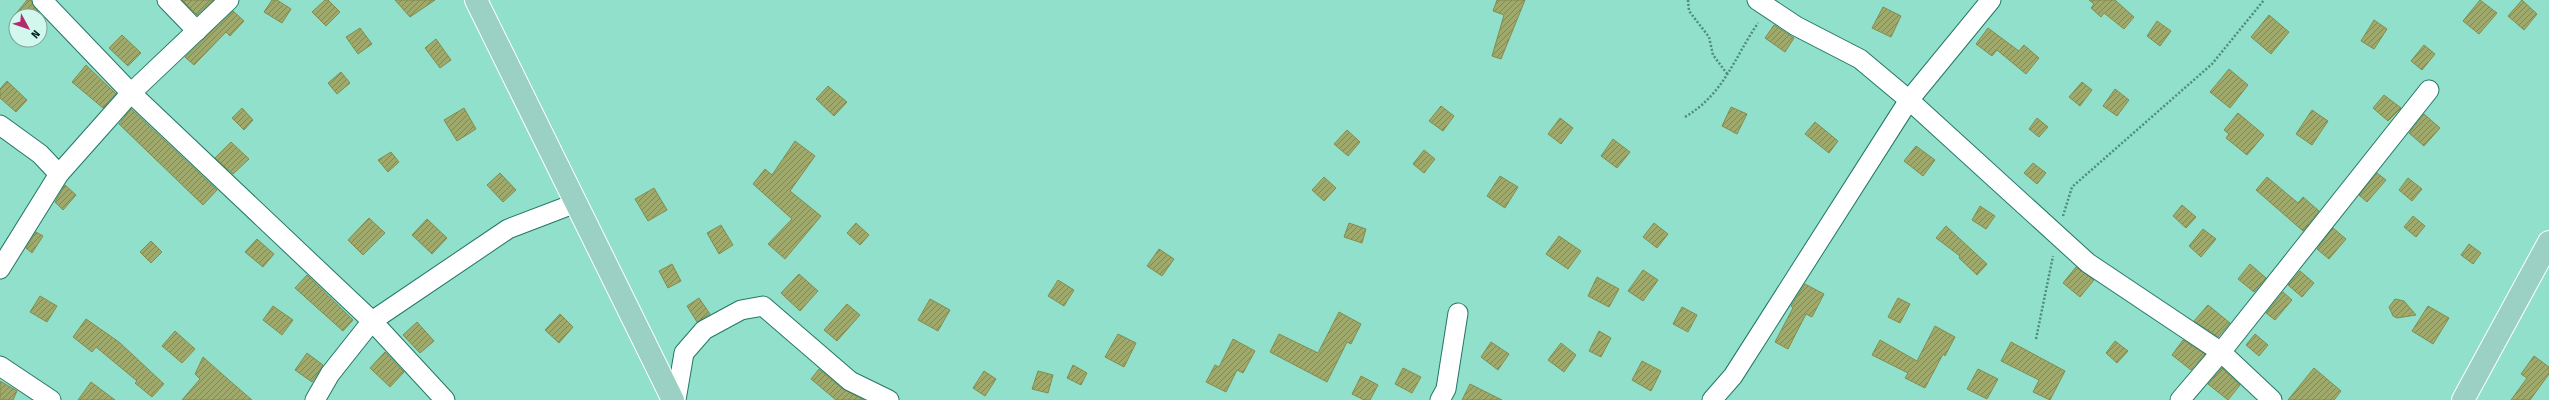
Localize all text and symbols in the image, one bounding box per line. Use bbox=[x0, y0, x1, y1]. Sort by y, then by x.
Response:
north arrow bbox=[8, 8, 48, 48]
text: N bbox=[28, 27, 42, 41]

